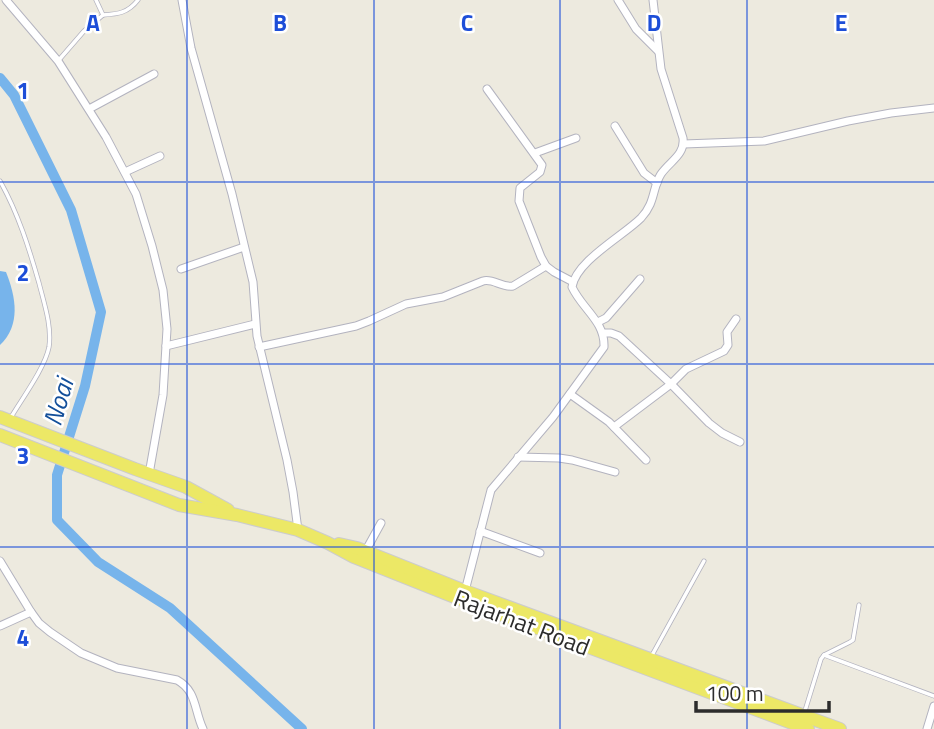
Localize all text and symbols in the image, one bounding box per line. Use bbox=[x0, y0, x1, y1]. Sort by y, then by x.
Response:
text: A bbox=[86, 5, 100, 40]
text: B bbox=[273, 5, 287, 40]
text: C bbox=[461, 5, 473, 40]
text: D bbox=[647, 5, 661, 40]
text: E bbox=[835, 5, 847, 40]
text: 1 bbox=[17, 73, 29, 108]
text: 2 bbox=[17, 255, 29, 290]
water label: Noai bbox=[33, 371, 84, 430]
text: 3 bbox=[17, 438, 29, 473]
street label: Rajarhat Road bbox=[449, 580, 595, 664]
text: 4 bbox=[17, 620, 29, 655]
scale bar bbox=[696, 670, 829, 714]
text: 100 m bbox=[706, 677, 763, 709]

